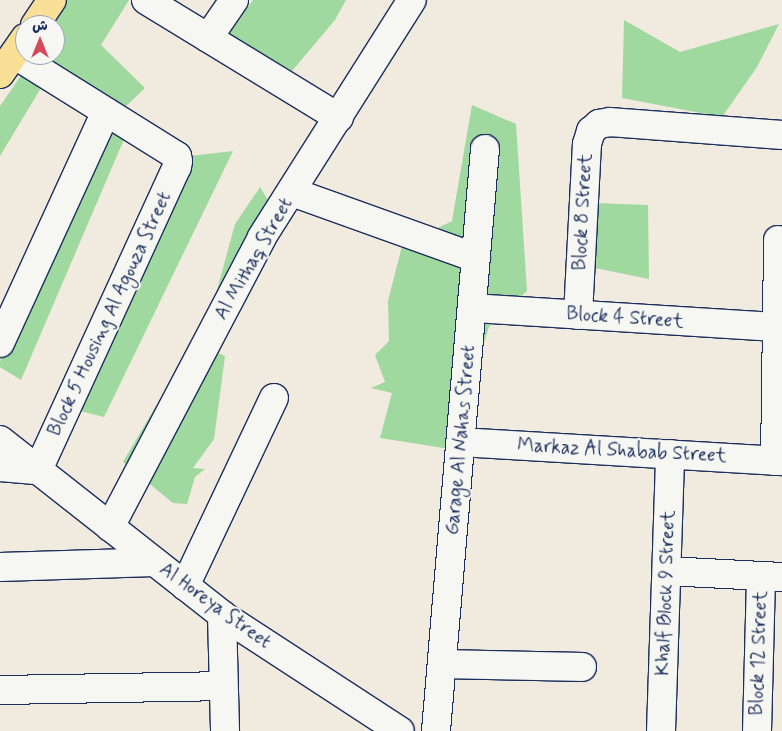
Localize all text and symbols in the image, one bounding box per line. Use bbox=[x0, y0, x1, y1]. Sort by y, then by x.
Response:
north arrow bbox=[15, 15, 65, 65]
text: ش bbox=[32, 17, 48, 35]
street label: Block 8 Street bbox=[569, 153, 597, 271]
street label: Block 5 Housing Al Agouza Street bbox=[42, 186, 178, 442]
street label: Al Mithaq Street bbox=[209, 193, 299, 325]
street label: Block 4 Street bbox=[566, 303, 684, 333]
street label: Garage Al Nahas Street bbox=[441, 343, 481, 537]
street label: Markaz Al Shabab Street bbox=[517, 434, 727, 468]
street label: Khalf Block 9 Street bbox=[652, 510, 680, 676]
street label: Al Horeya Street bbox=[152, 556, 278, 656]
street label: Block 12 Street bbox=[745, 590, 773, 716]

